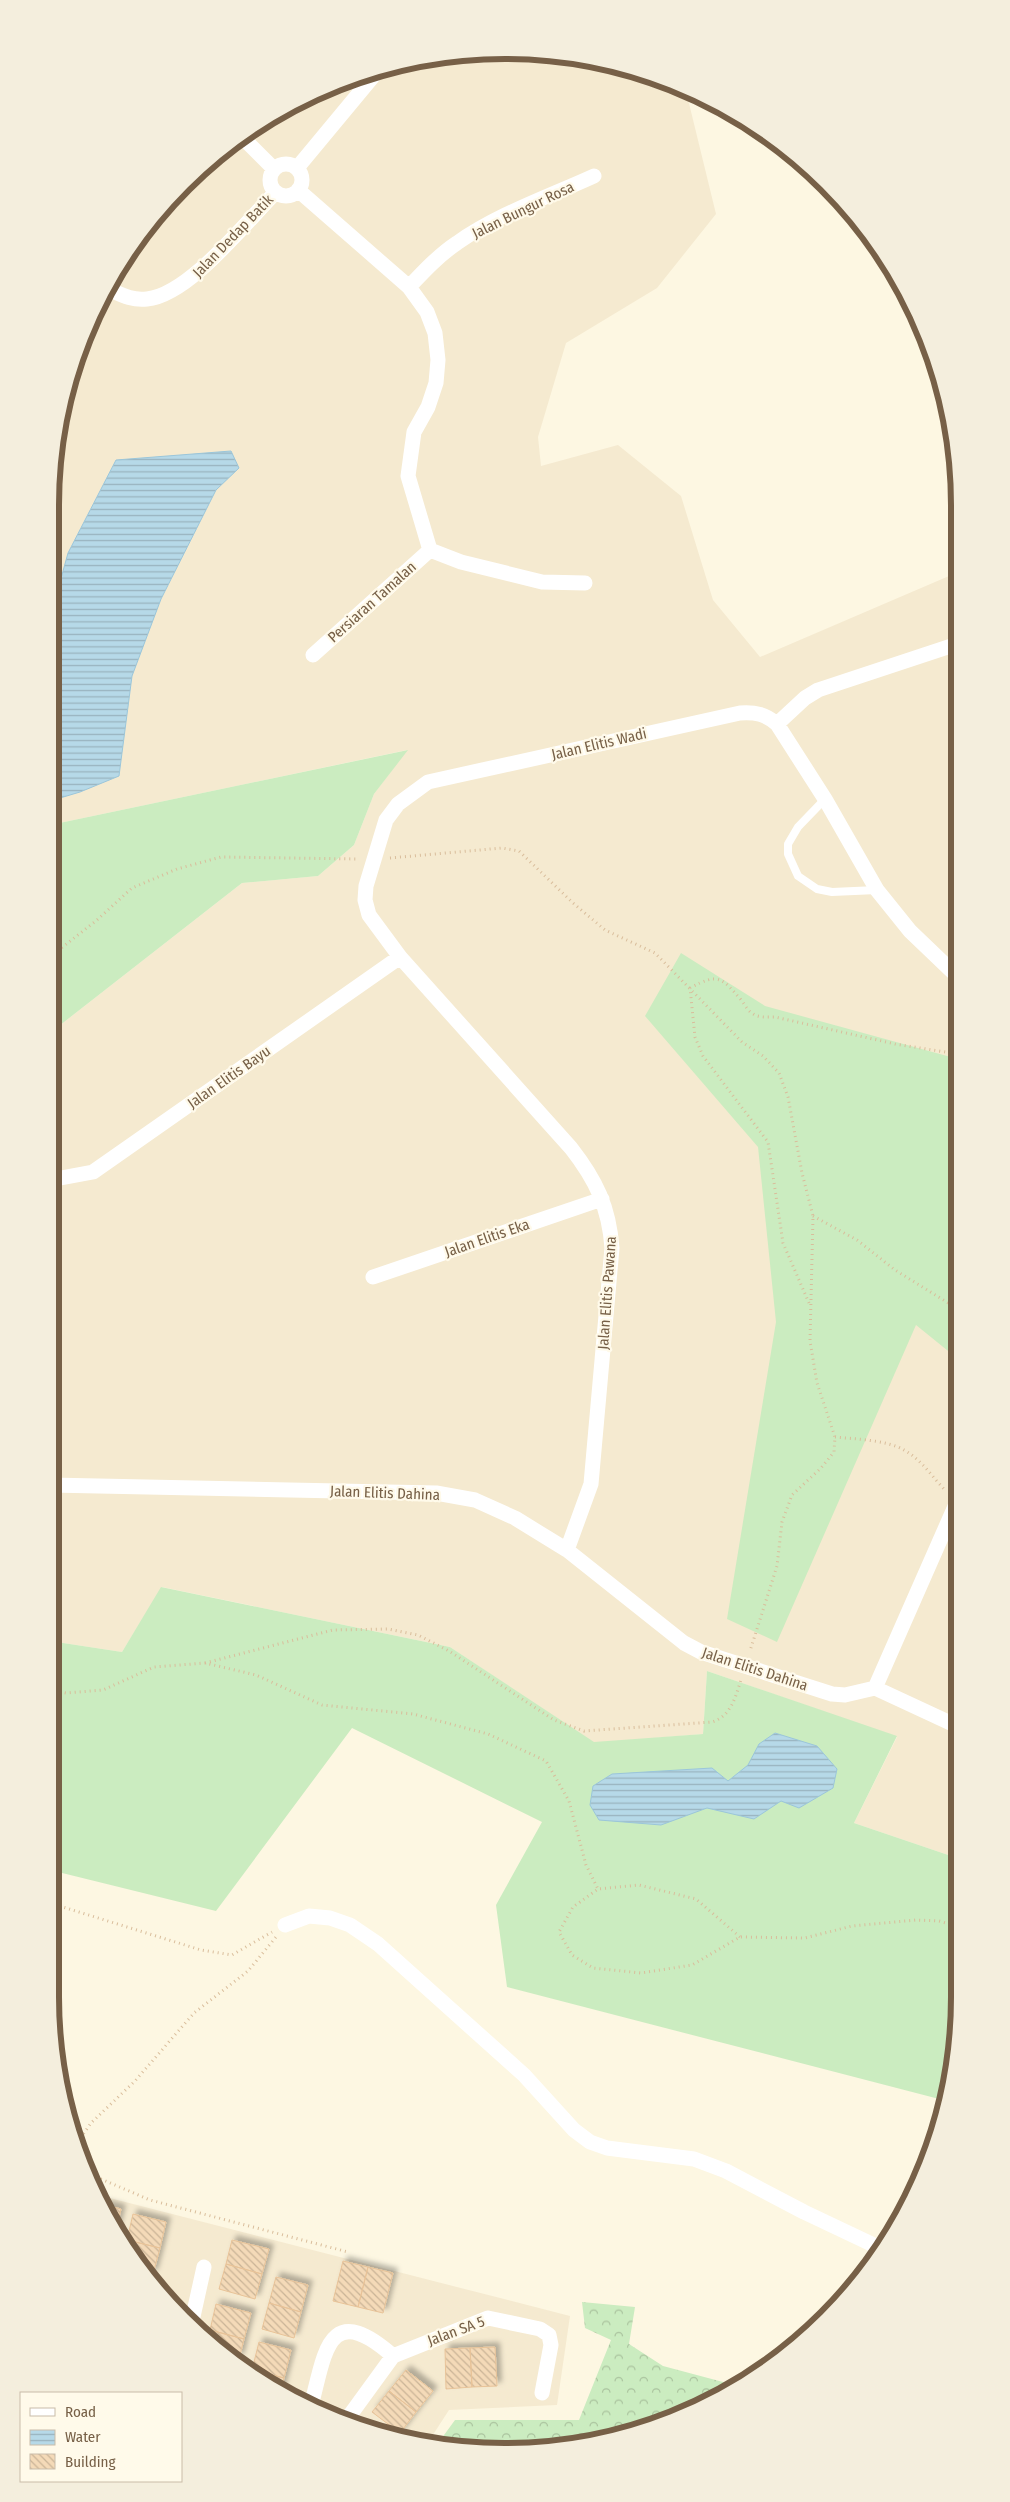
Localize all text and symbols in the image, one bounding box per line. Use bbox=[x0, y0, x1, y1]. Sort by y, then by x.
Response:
street label: Jalan Bungur Rosa bbox=[469, 178, 577, 242]
street label: Jalan Dedap Batik bbox=[189, 191, 277, 281]
street label: Persiaran Tamalan bbox=[324, 558, 420, 646]
street label: Jalan Elitis Wadi bbox=[550, 724, 648, 764]
street label: Jalan Elitis Bayu bbox=[184, 1042, 274, 1112]
street label: Jalan Elitis Eka bbox=[442, 1215, 532, 1261]
street label: Jalan Elitis Pawana bbox=[594, 1236, 620, 1350]
street label: Jalan Elitis Dahina bbox=[330, 1482, 440, 1504]
street label: Jalan Elitis Dahina bbox=[700, 1643, 810, 1695]
street label: Jalan SA 5 bbox=[425, 2312, 487, 2350]
legend bbox=[20, 2392, 182, 2482]
text: Road bbox=[65, 2403, 96, 2421]
text: Water bbox=[65, 2428, 101, 2446]
text: Building bbox=[65, 2453, 116, 2471]

